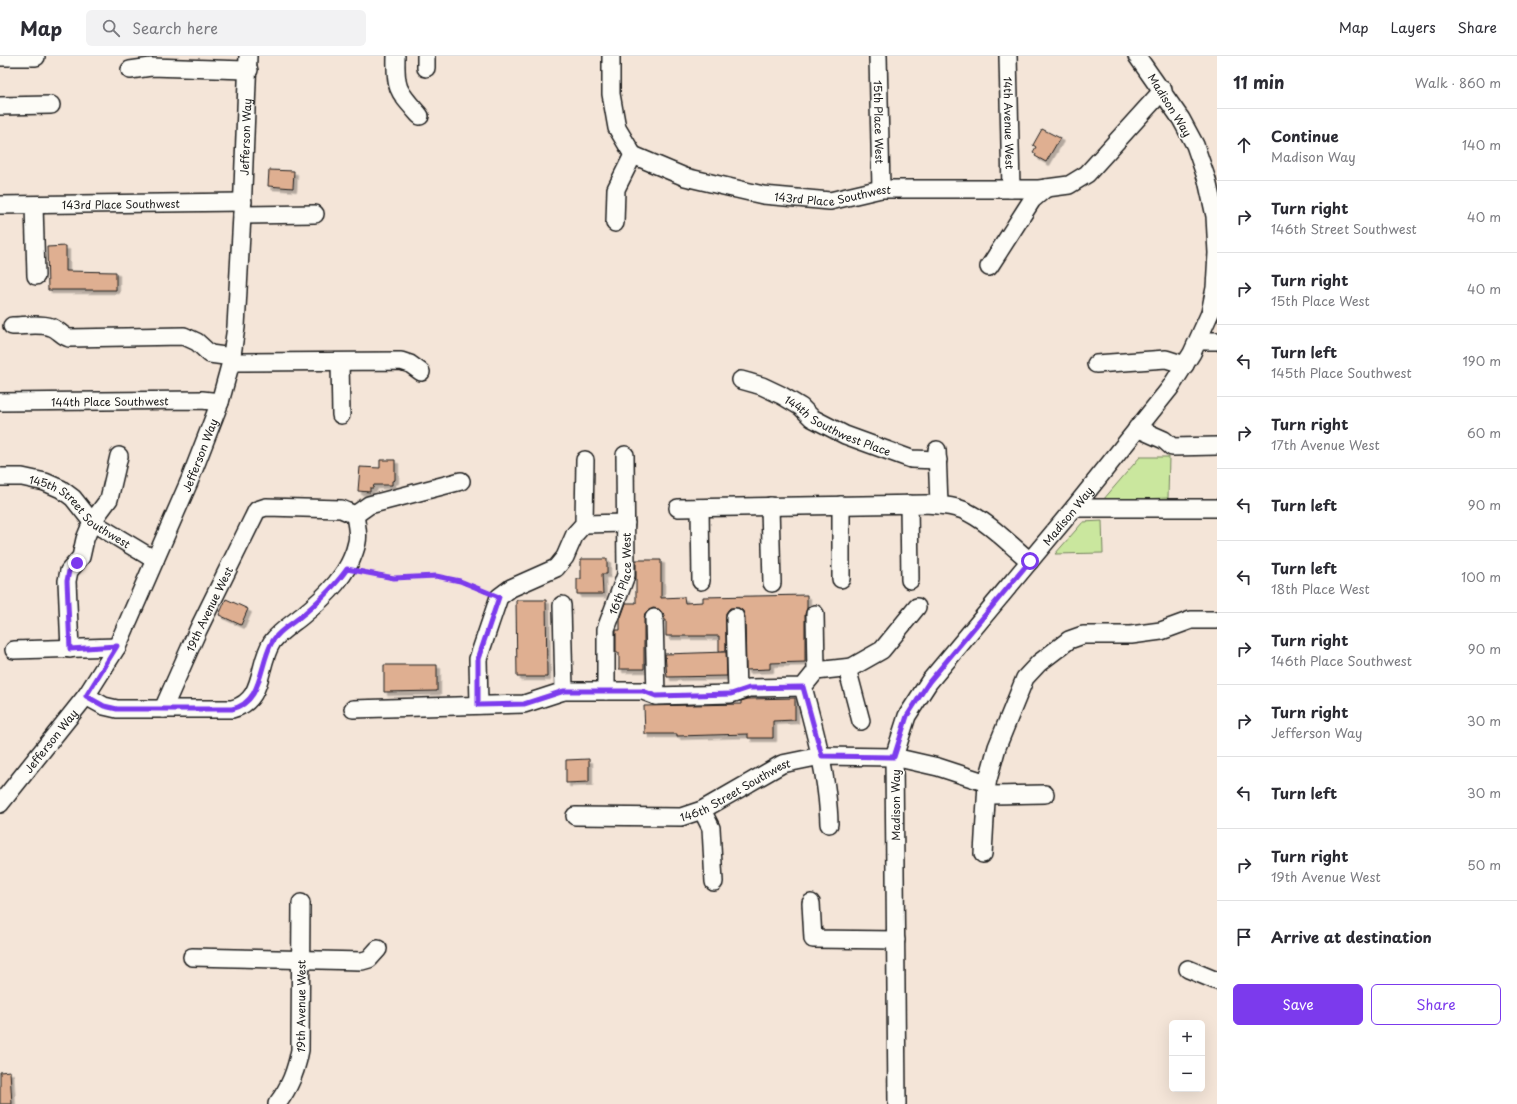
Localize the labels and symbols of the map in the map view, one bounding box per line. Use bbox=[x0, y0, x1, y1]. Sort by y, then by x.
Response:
street label: Madison Way bbox=[1144, 70, 1196, 140]
street label: 14th Avenue West bbox=[1000, 76, 1019, 170]
street label: 15th Place West bbox=[870, 80, 889, 165]
street label: Jefferson Way bbox=[235, 98, 255, 176]
street label: 143rd Place Southwest bbox=[774, 181, 891, 210]
street label: 143rd Place Southwest bbox=[62, 194, 181, 213]
street label: 144th Southwest Place bbox=[782, 391, 894, 460]
street label: 144th Place Southwest bbox=[51, 392, 169, 410]
street label: Jefferson Way bbox=[177, 416, 221, 494]
street label: 145th Street Southwest bbox=[28, 470, 134, 552]
street label: Madison Way bbox=[1038, 482, 1097, 549]
street label: 16th Place West bbox=[604, 532, 634, 617]
route start bbox=[1021, 552, 1039, 570]
route end bbox=[68, 554, 86, 572]
street label: 19th Avenue West bbox=[181, 563, 237, 654]
street label: Jefferson Way bbox=[20, 705, 81, 776]
street label: 146th Street Southwest bbox=[678, 754, 792, 825]
street label: Madison Way bbox=[887, 769, 904, 841]
street label: 19th Avenue West bbox=[291, 959, 309, 1054]

